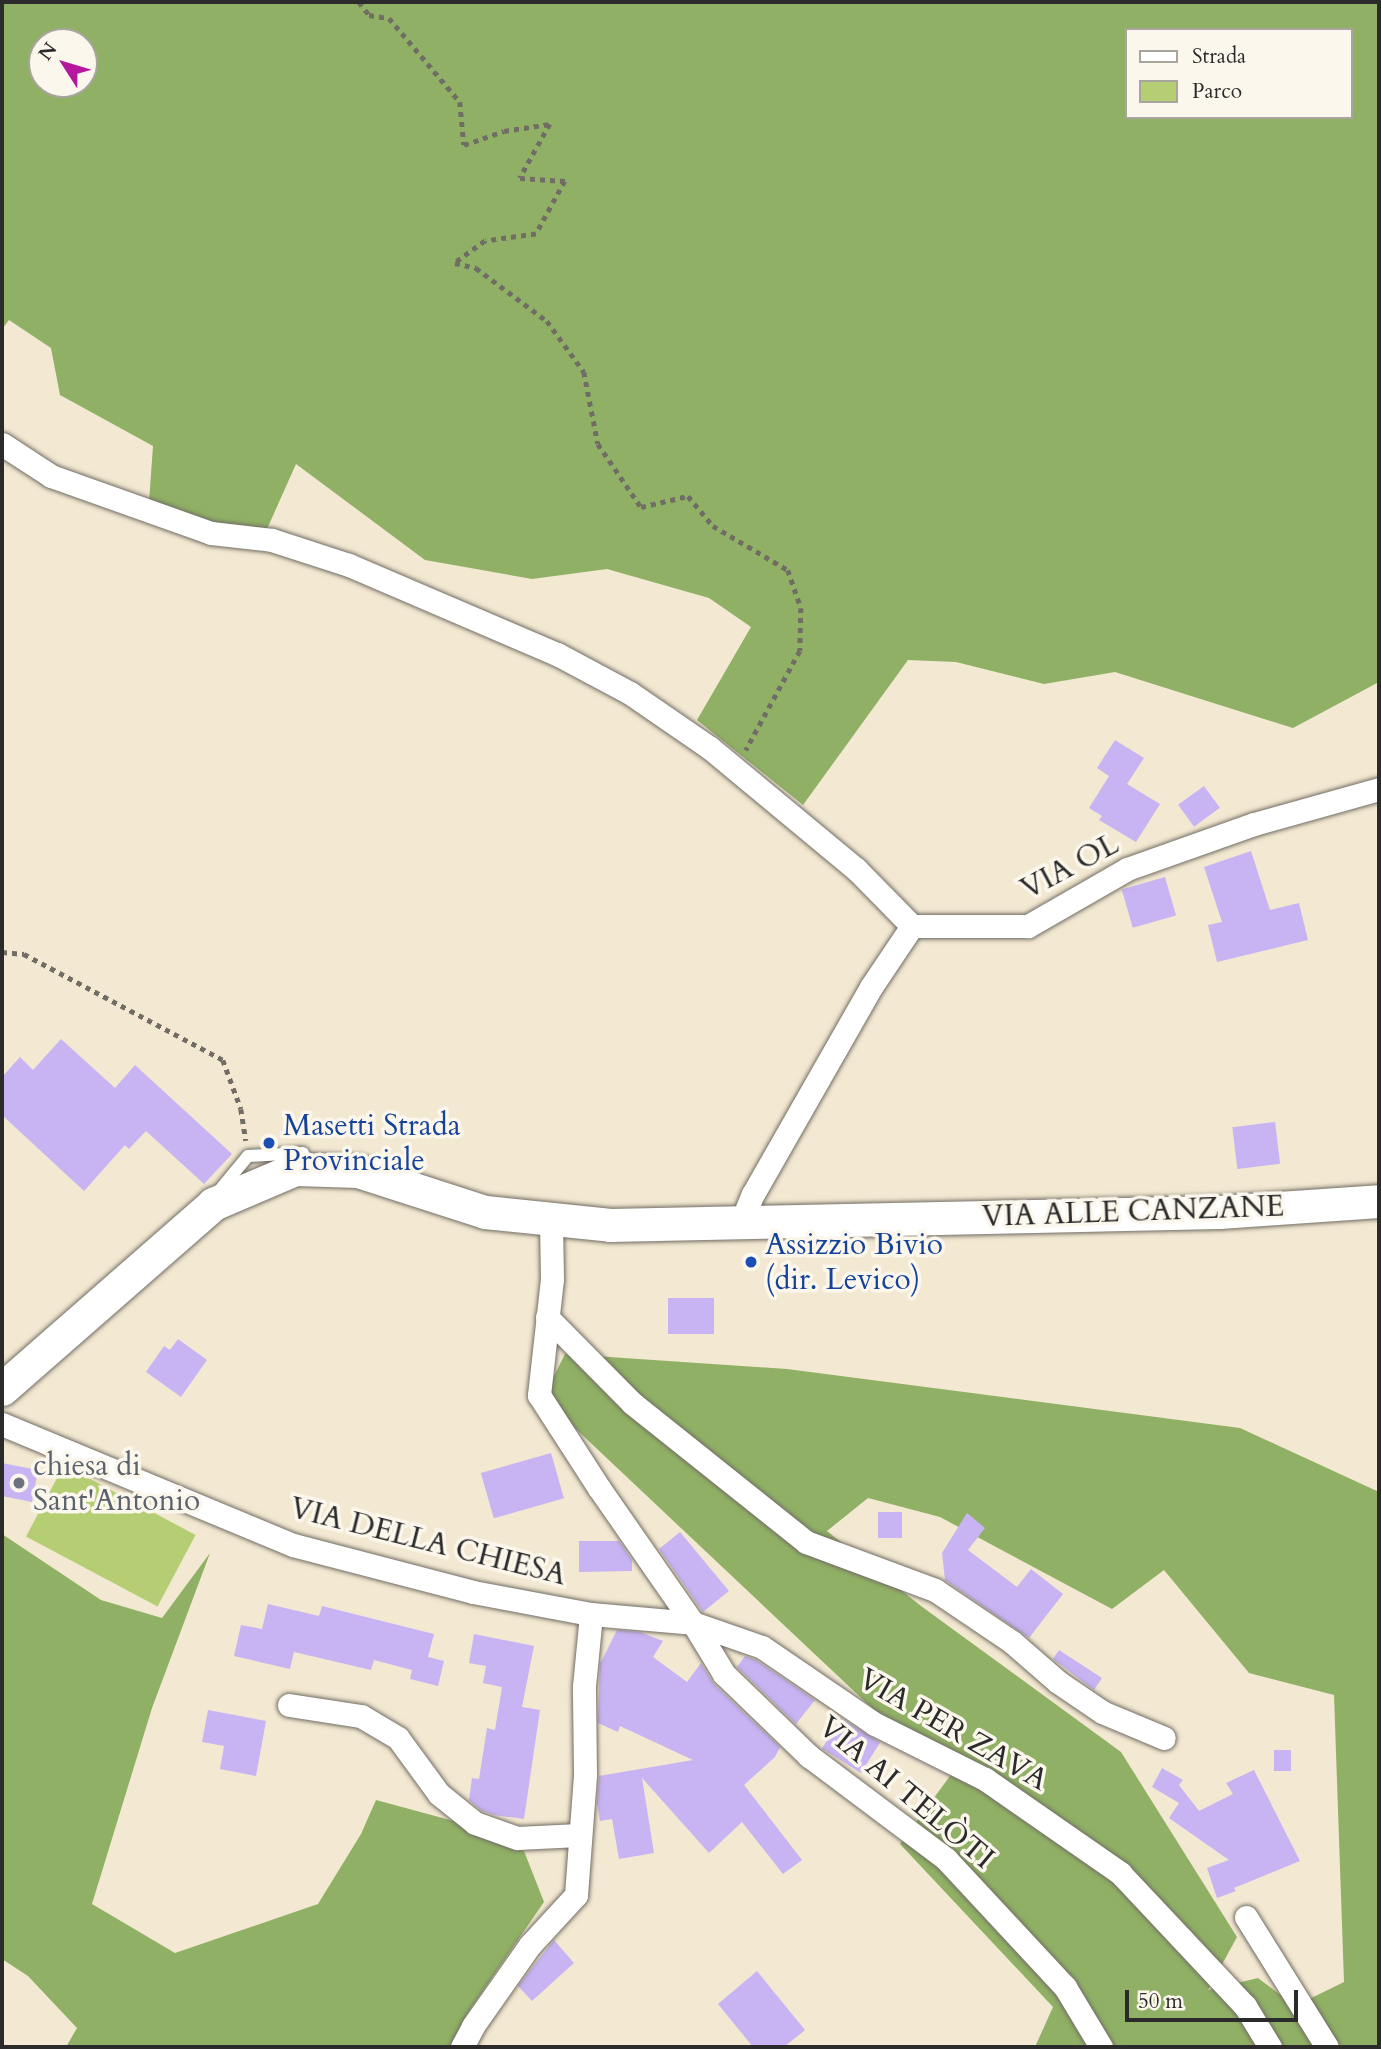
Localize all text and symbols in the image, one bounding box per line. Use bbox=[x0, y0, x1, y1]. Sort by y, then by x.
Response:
north arrow bbox=[28, 28, 98, 98]
legend bbox=[1126, 28, 1353, 119]
text: N bbox=[32, 37, 63, 66]
text: Strada bbox=[1192, 42, 1246, 71]
text: Parco bbox=[1192, 77, 1242, 106]
street label: VIA OL bbox=[1015, 826, 1125, 908]
place label: Masetti Strada Provinciale bbox=[283, 1108, 461, 1178]
marker: Masetti Strada Provinciale bbox=[261, 1135, 277, 1151]
street label: VIA ALLE CANZANE bbox=[981, 1189, 1285, 1235]
place label: Assizzio Bivio (dir. Levico) bbox=[765, 1227, 943, 1298]
marker: Assizzio Bivio (dir. Levico) bbox=[743, 1254, 759, 1270]
place label: chiesa di Sant'Antonio bbox=[33, 1448, 200, 1518]
marker: chiesa di Sant'Antonio bbox=[11, 1475, 27, 1491]
street label: VIA DELLA CHIESA bbox=[286, 1490, 570, 1594]
street label: VIA PER ZAVA bbox=[852, 1661, 1054, 1799]
street label: VIA AI TELÒTI bbox=[811, 1709, 1001, 1877]
scale bar bbox=[1129, 1976, 1302, 2020]
text: 50 m bbox=[1138, 1987, 1183, 2016]

